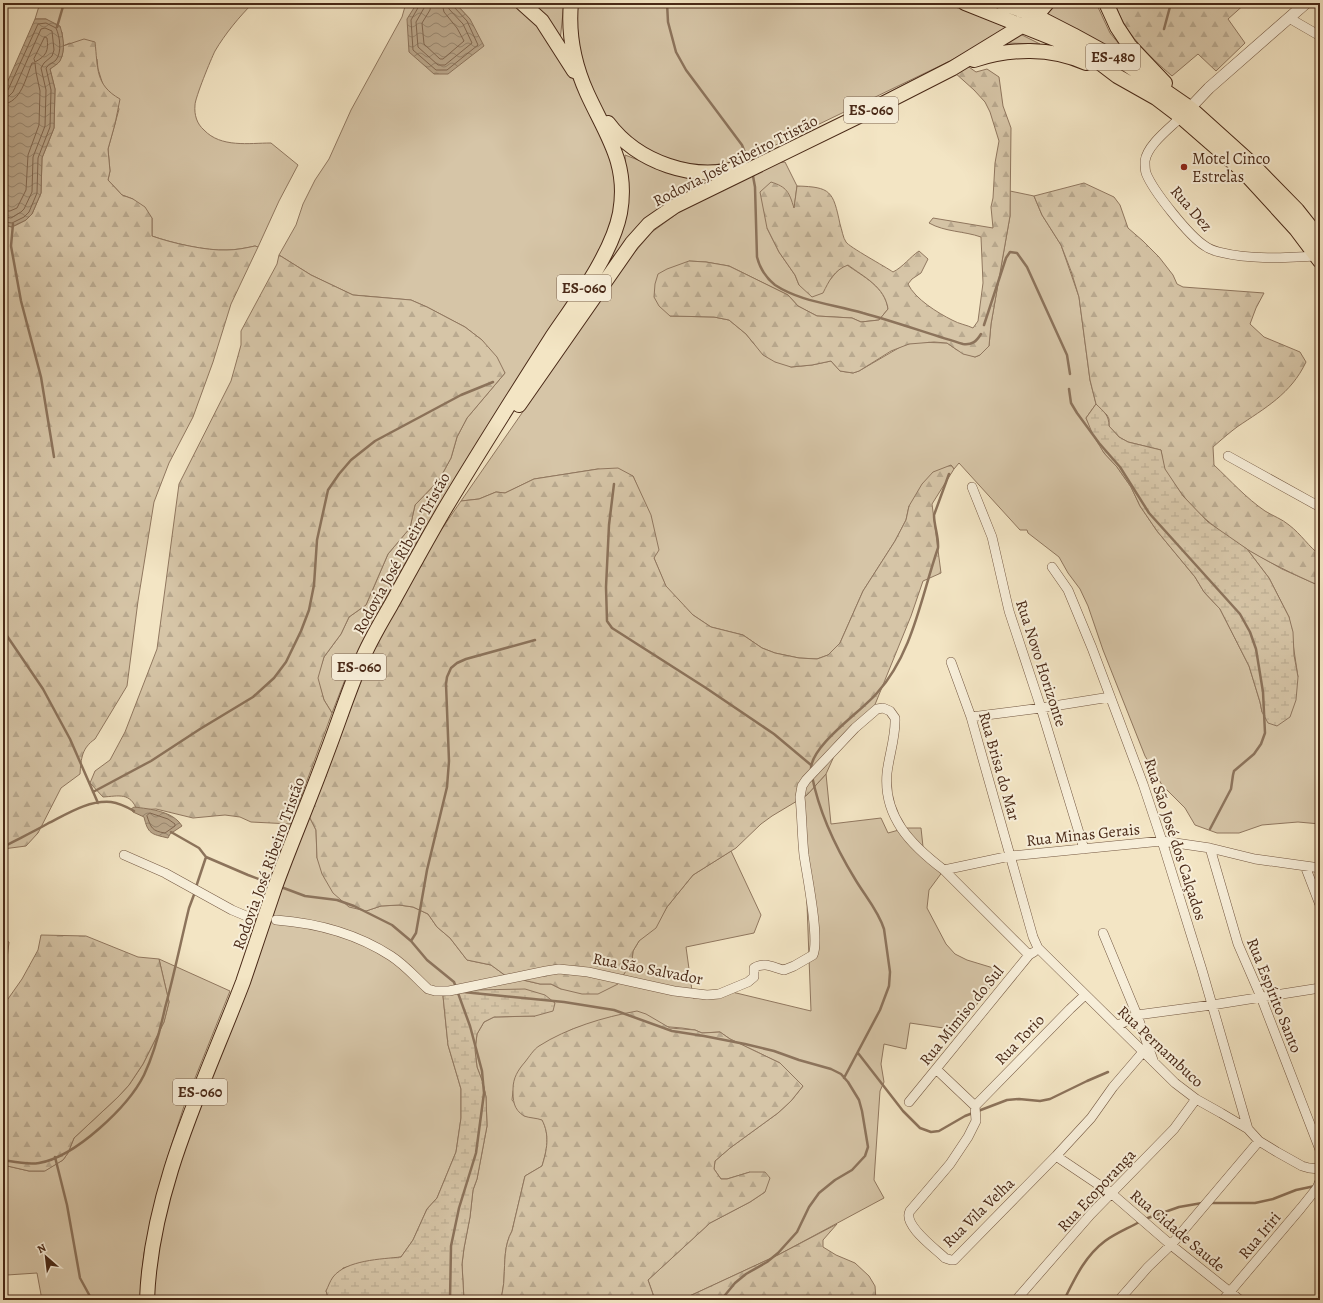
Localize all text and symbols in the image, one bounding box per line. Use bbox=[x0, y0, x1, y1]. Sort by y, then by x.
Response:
road number: ES-480 bbox=[1086, 44, 1140, 70]
road number: ES-060 bbox=[844, 97, 898, 123]
street label: Rodovia José Ribeiro Tristão bbox=[649, 110, 822, 212]
place label: Motel Cinco Estrelas bbox=[1192, 148, 1270, 188]
marker: Motel Cinco Estrelas bbox=[1179, 162, 1189, 172]
street label: Rua Dez bbox=[1165, 181, 1217, 236]
road number: ES-060 bbox=[557, 275, 611, 301]
street label: Rodovia José Ribeiro Tristão bbox=[348, 468, 456, 639]
street label: Rua Novo Horizonte bbox=[1010, 597, 1072, 730]
road number: ES-060 bbox=[332, 654, 386, 680]
street label: Rua Brisa do Mar bbox=[973, 709, 1025, 823]
street label: Rua São José dos Calçados bbox=[1138, 755, 1212, 923]
street label: Rodovia José Ribeiro Tristão bbox=[227, 774, 310, 953]
street label: Rua Minas Gerais bbox=[1025, 818, 1141, 852]
street label: Rua Espírito Santo bbox=[1241, 935, 1307, 1056]
street label: Rua São Salvador bbox=[591, 948, 705, 990]
street label: Rua Mimiso do Sul bbox=[915, 961, 1009, 1070]
street label: Rua Pernambuco bbox=[1112, 1001, 1208, 1093]
street label: Rua Torio bbox=[990, 1009, 1050, 1070]
road number: ES-060 bbox=[173, 1079, 227, 1105]
street label: Rua Ecoporanga bbox=[1053, 1144, 1141, 1237]
street label: Rua Vila Velha bbox=[938, 1172, 1020, 1253]
street label: Rua Cidade Saude bbox=[1125, 1184, 1230, 1277]
street label: Rua Iriri bbox=[1234, 1207, 1286, 1264]
north arrow bbox=[26, 1237, 66, 1277]
text: N bbox=[34, 1240, 49, 1257]

